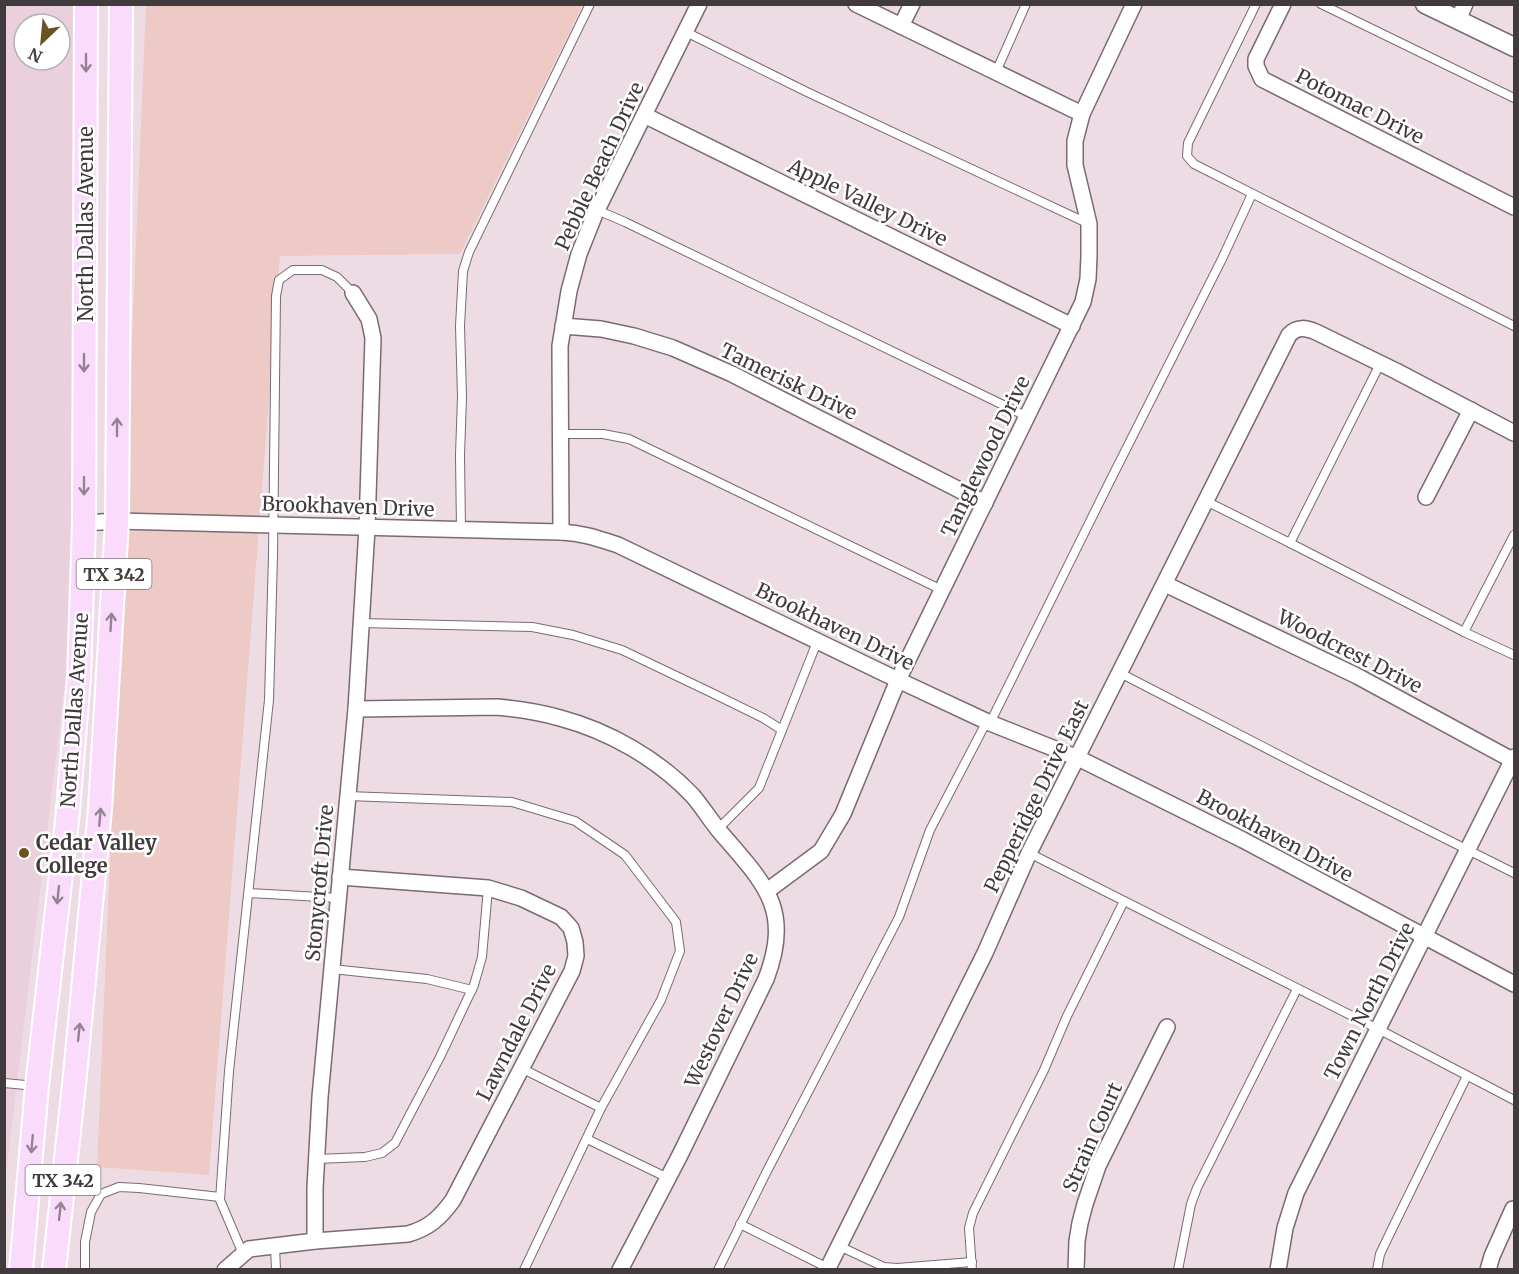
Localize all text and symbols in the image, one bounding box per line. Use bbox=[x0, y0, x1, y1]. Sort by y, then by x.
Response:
north arrow bbox=[12, 12, 72, 72]
text: N bbox=[25, 44, 45, 67]
one-way arrow bbox=[80, 52, 92, 72]
street label: Potomac Drive bbox=[1292, 63, 1428, 149]
street label: Pebble Beach Drive bbox=[549, 78, 649, 254]
street label: North Dallas Avenue bbox=[73, 126, 98, 322]
street label: Apple Valley Drive bbox=[783, 152, 952, 251]
street label: Tamerisk Drive bbox=[717, 337, 861, 425]
one-way arrow bbox=[78, 352, 90, 372]
street label: Tanglewood Drive bbox=[935, 371, 1035, 541]
one-way arrow bbox=[112, 418, 123, 438]
one-way arrow bbox=[78, 476, 90, 496]
street label: Brookhaven Drive bbox=[261, 490, 435, 522]
road number: TX 342 bbox=[76, 559, 152, 589]
street label: Brookhaven Drive bbox=[752, 577, 918, 675]
street label: Woodcrest Drive bbox=[1273, 603, 1427, 698]
street label: North Dallas Avenue bbox=[55, 612, 93, 808]
one-way arrow bbox=[106, 613, 117, 633]
street label: Pepperidge Drive East bbox=[978, 695, 1094, 897]
street label: Brookhaven Drive bbox=[1193, 783, 1357, 887]
street label: Stonycroft Drive bbox=[300, 804, 338, 962]
one-way arrow bbox=[95, 807, 106, 827]
place label: Cedar Valley College bbox=[36, 830, 157, 878]
marker: Cedar Valley College bbox=[17, 846, 31, 860]
one-way arrow bbox=[52, 885, 63, 904]
street label: Town North Drive bbox=[1318, 918, 1420, 1084]
street label: Westover Drive bbox=[678, 949, 763, 1092]
street label: Lawndale Drive bbox=[471, 959, 561, 1105]
one-way arrow bbox=[74, 1022, 85, 1042]
street label: Strain Court bbox=[1057, 1078, 1127, 1196]
one-way arrow bbox=[26, 1134, 37, 1154]
road number: TX 342 bbox=[26, 1165, 100, 1195]
one-way arrow bbox=[55, 1202, 66, 1222]

